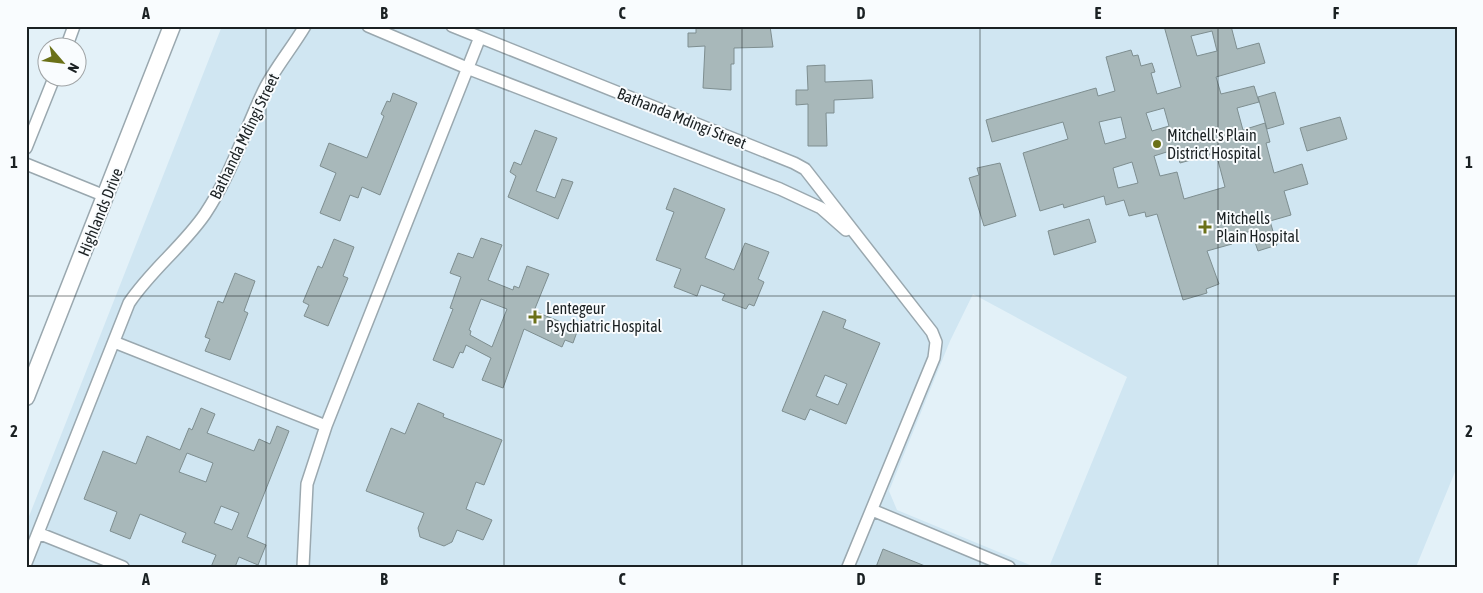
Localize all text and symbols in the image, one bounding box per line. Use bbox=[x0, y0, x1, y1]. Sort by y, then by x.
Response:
text: A bbox=[141, 4, 150, 22]
text: B bbox=[380, 4, 388, 22]
text: C bbox=[618, 4, 626, 22]
text: D bbox=[857, 4, 866, 22]
text: E bbox=[1095, 4, 1102, 22]
text: F bbox=[1333, 4, 1340, 22]
north arrow bbox=[38, 38, 88, 88]
text: N bbox=[64, 61, 82, 76]
street label: Bathanda Mdingi Street bbox=[206, 70, 283, 202]
street label: Bathanda Mdingi Street bbox=[615, 84, 749, 153]
place label: Mitchell's Plain District Hospital bbox=[1167, 126, 1262, 163]
marker: Mitchell's Plain District Hospital bbox=[1151, 138, 1163, 150]
text: 1 bbox=[10, 153, 18, 171]
text: 1 bbox=[1465, 153, 1473, 171]
street label: Highlands Drive bbox=[74, 165, 127, 259]
place label: Mitchells Plain Hospital bbox=[1216, 209, 1300, 246]
marker: Mitchells Plain Hospital bbox=[1198, 220, 1212, 234]
place label: Lentegeur Psychiatric Hospital bbox=[546, 299, 663, 336]
marker: Lentegeur Psychiatric Hospital bbox=[528, 310, 542, 324]
text: 2 bbox=[10, 422, 18, 440]
text: 2 bbox=[1465, 422, 1473, 440]
text: A bbox=[141, 570, 150, 588]
text: B bbox=[380, 570, 388, 588]
text: C bbox=[618, 570, 626, 588]
text: D bbox=[857, 570, 866, 588]
text: E bbox=[1095, 570, 1102, 588]
text: F bbox=[1333, 570, 1340, 588]

